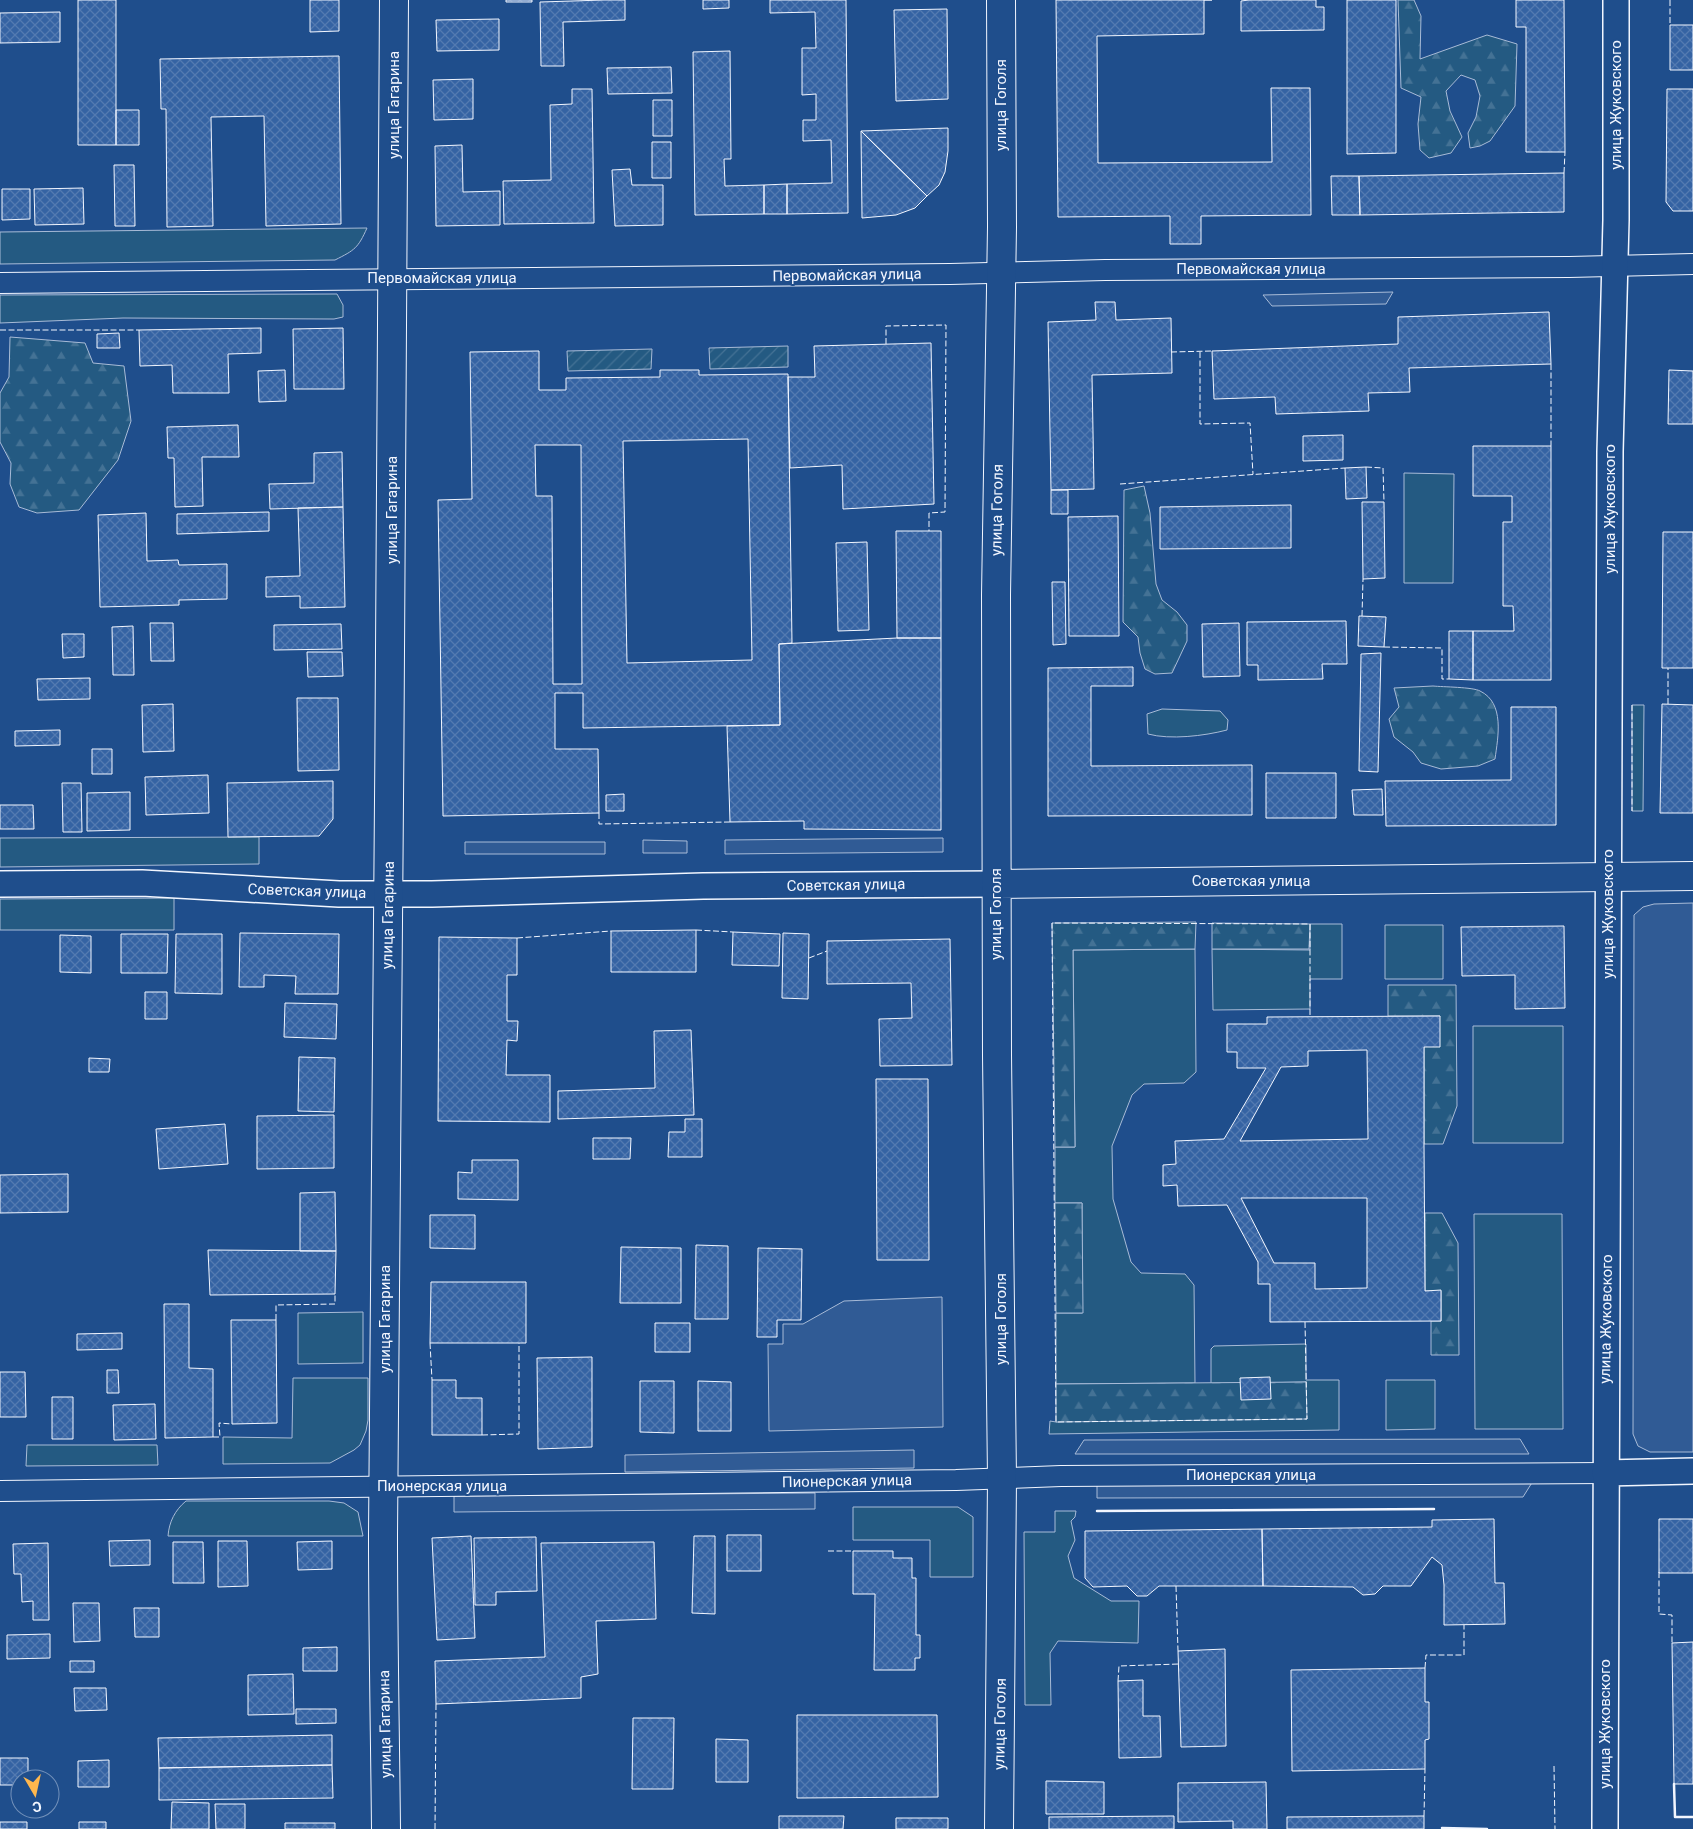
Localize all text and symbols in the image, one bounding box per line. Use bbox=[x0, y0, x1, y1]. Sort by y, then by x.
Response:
street label: улица Жуковского bbox=[1607, 40, 1625, 170]
street label: улица Гагарина bbox=[385, 51, 403, 159]
street label: улица Гоголя bbox=[992, 59, 1010, 151]
street label: Первомайская улица bbox=[1176, 260, 1326, 278]
street label: Первомайская улица bbox=[772, 265, 922, 285]
street label: Первомайская улица bbox=[367, 269, 517, 287]
street label: улица Жуковского bbox=[1601, 444, 1619, 574]
street label: улица Гагарина bbox=[383, 456, 401, 564]
street label: улица Гоголя bbox=[987, 464, 1007, 556]
street label: улица Жуковского bbox=[1599, 849, 1617, 979]
street label: улица Гагарина bbox=[378, 861, 398, 969]
street label: улица Гоголя bbox=[987, 868, 1005, 960]
street label: Советская улица bbox=[1192, 872, 1310, 890]
street label: Советская улица bbox=[787, 875, 905, 895]
street label: Советская улица bbox=[247, 880, 367, 902]
street label: улица Жуковского bbox=[1596, 1254, 1616, 1384]
street label: улица Гагарина bbox=[376, 1265, 394, 1373]
street label: улица Гоголя bbox=[992, 1273, 1010, 1365]
street label: Пионерская улица bbox=[1186, 1466, 1316, 1484]
street label: Пионерская улица bbox=[782, 1471, 912, 1491]
street label: Пионерская улица bbox=[377, 1477, 507, 1495]
street label: улица Жуковского bbox=[1596, 1659, 1614, 1789]
street label: улица Гагарина bbox=[375, 1670, 395, 1778]
street label: улица Гоголя bbox=[990, 1678, 1010, 1770]
north arrow bbox=[10, 1769, 60, 1819]
text: С bbox=[31, 1798, 43, 1815]

